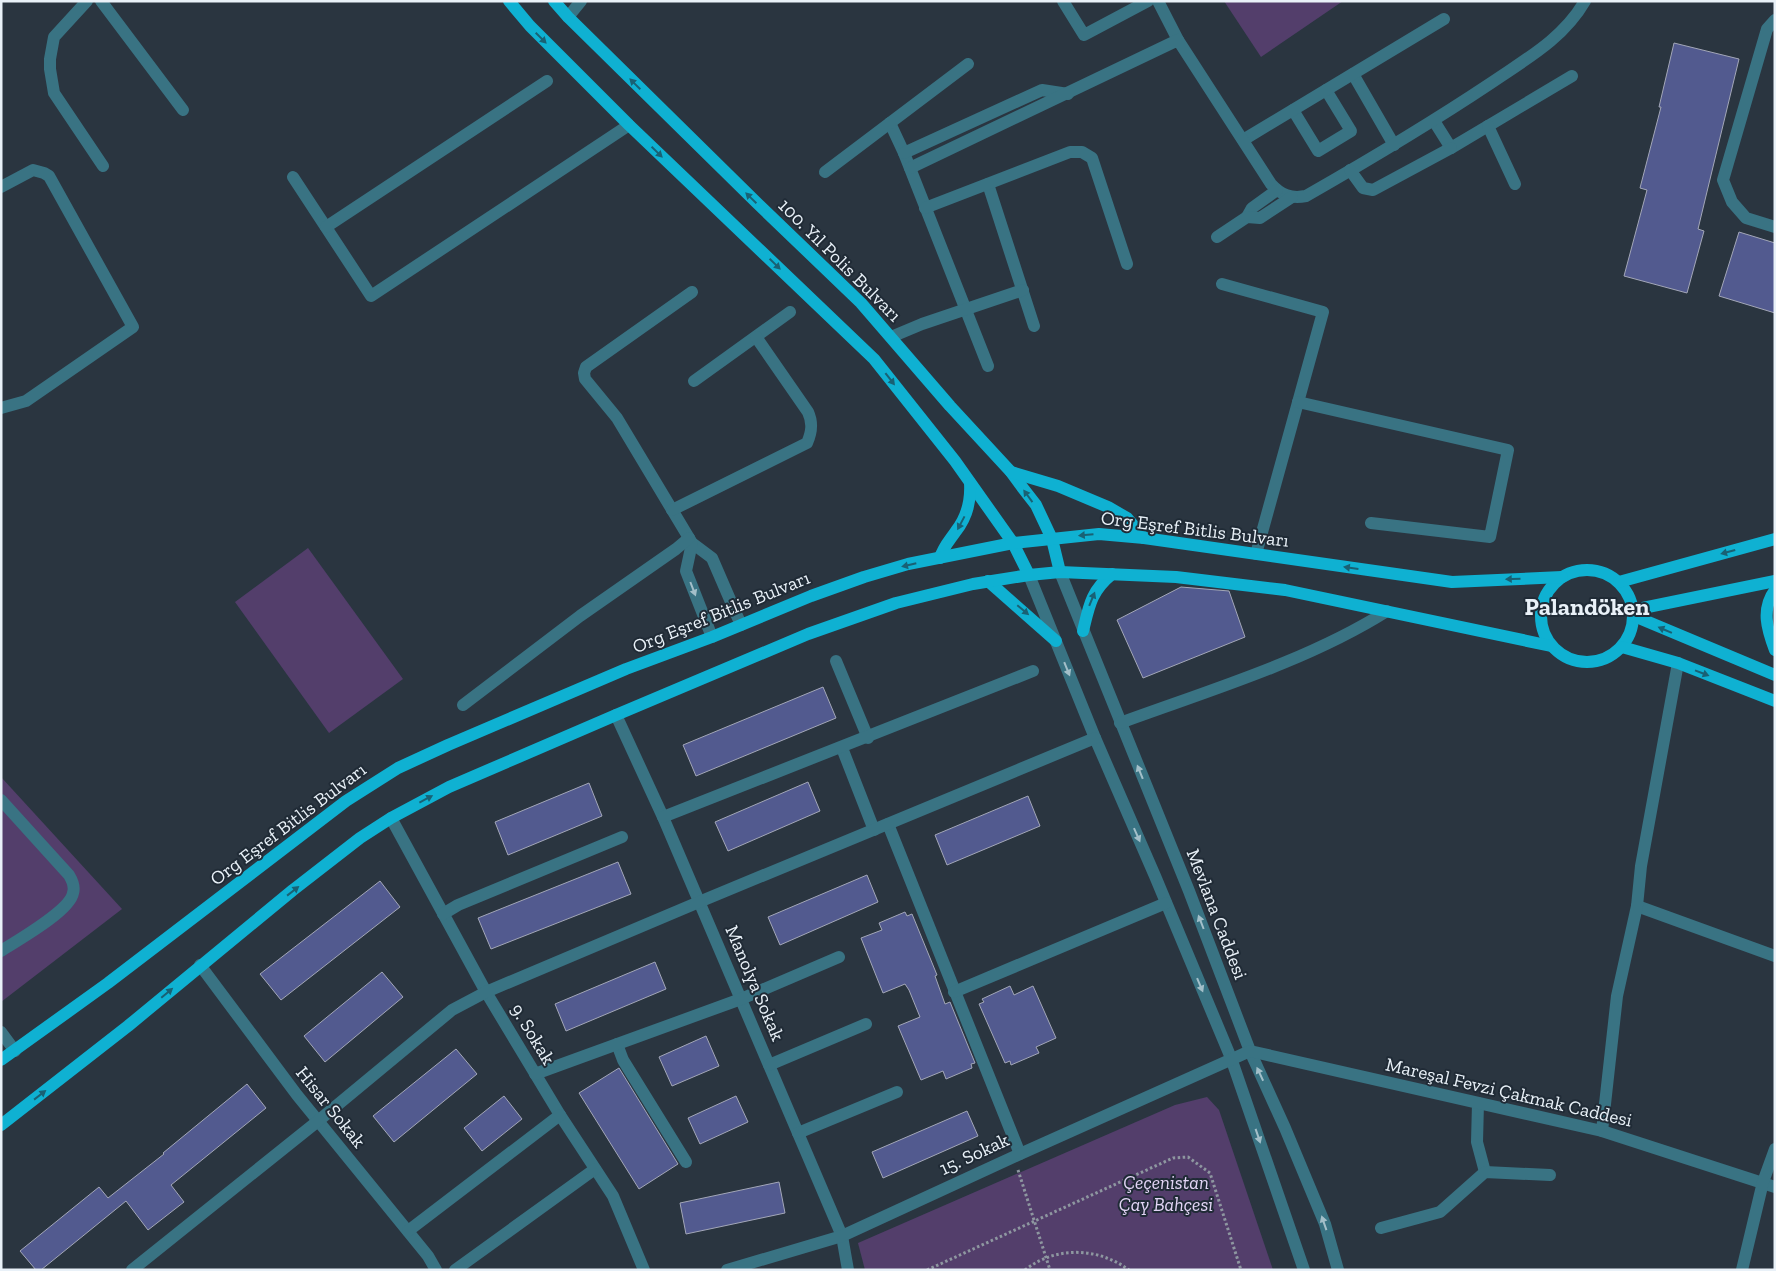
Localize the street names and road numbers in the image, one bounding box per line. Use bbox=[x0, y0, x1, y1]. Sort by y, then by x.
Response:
street label: 100. Yıl Polis Bulvarı bbox=[774, 194, 906, 326]
street label: Org Eşref Bitlis Bulvarı bbox=[1100, 506, 1290, 552]
street label: Org Eşref Bitlis Bulvarı bbox=[629, 566, 813, 658]
street label: Org Eşref Bitlis Bulvarı bbox=[205, 758, 371, 890]
street label: Mevlana Caddesi bbox=[1182, 846, 1252, 982]
street label: Manolya Sokak bbox=[720, 922, 790, 1044]
street label: 9. Sokak bbox=[506, 999, 560, 1069]
street label: Mareşal Fevzi Çakmak Caddesi bbox=[1383, 1052, 1635, 1132]
street label: Hisar Sokak bbox=[291, 1062, 371, 1152]
street label: 15. Sokak bbox=[936, 1128, 1013, 1180]

